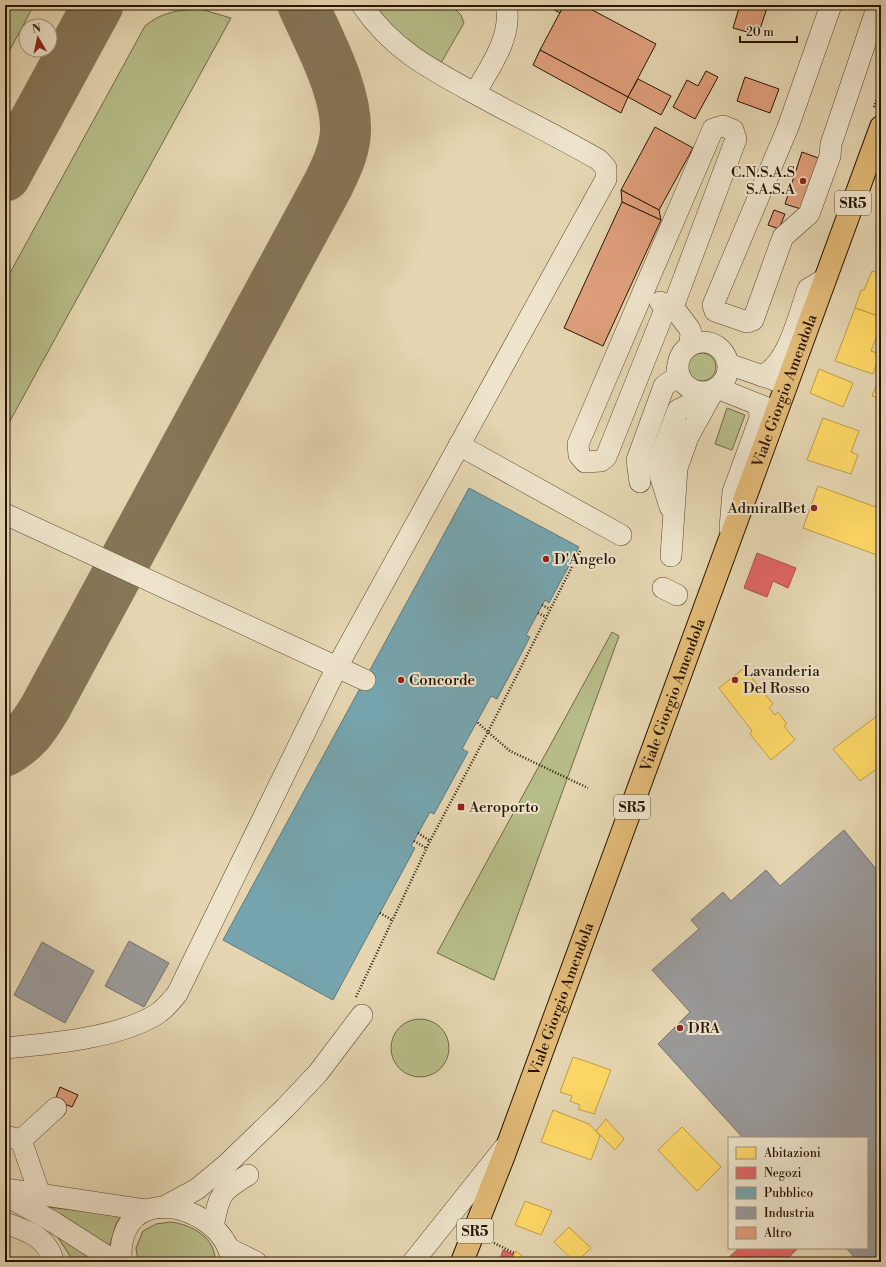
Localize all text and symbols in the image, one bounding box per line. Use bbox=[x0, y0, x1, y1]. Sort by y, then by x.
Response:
north arrow bbox=[18, 18, 58, 58]
scale bar bbox=[740, 18, 797, 44]
text: N bbox=[31, 21, 42, 37]
text: 20 m bbox=[746, 25, 774, 40]
place label: C.N.S.A.S S.A.S.A bbox=[731, 163, 796, 199]
marker: C.N.S.A.S S.A.S.A bbox=[798, 176, 808, 186]
road number: SR5 bbox=[835, 191, 871, 215]
street label: Viale Giorgio Amendola bbox=[748, 311, 822, 471]
place label: AdmiralBet bbox=[726, 499, 807, 518]
marker: AdmiralBet bbox=[809, 503, 819, 513]
place label: D'Angelo bbox=[554, 550, 616, 569]
marker: D'Angelo bbox=[541, 554, 551, 564]
street label: Viale Giorgio Amendola bbox=[636, 616, 710, 775]
place label: Lavanderia Del Rosso bbox=[743, 662, 820, 698]
place label: Concorde bbox=[409, 671, 475, 690]
marker: Concorde bbox=[396, 675, 406, 685]
marker: Lavanderia Del Rosso bbox=[730, 675, 740, 685]
road number: SR5 bbox=[614, 795, 650, 819]
place label: Aeroporto bbox=[468, 798, 539, 817]
marker: Aeroporto bbox=[456, 802, 466, 812]
street label: Viale Giorgio Amendola bbox=[525, 920, 599, 1079]
place label: DRA bbox=[688, 1019, 721, 1038]
marker: DRA bbox=[675, 1023, 685, 1033]
legend bbox=[728, 1137, 868, 1249]
text: Abitazioni bbox=[763, 1146, 821, 1161]
text: Negozi bbox=[764, 1166, 802, 1181]
text: Pubblico bbox=[764, 1186, 813, 1201]
text: Industria bbox=[764, 1206, 815, 1221]
road number: SR5 bbox=[457, 1219, 493, 1243]
text: Altro bbox=[763, 1226, 792, 1241]

